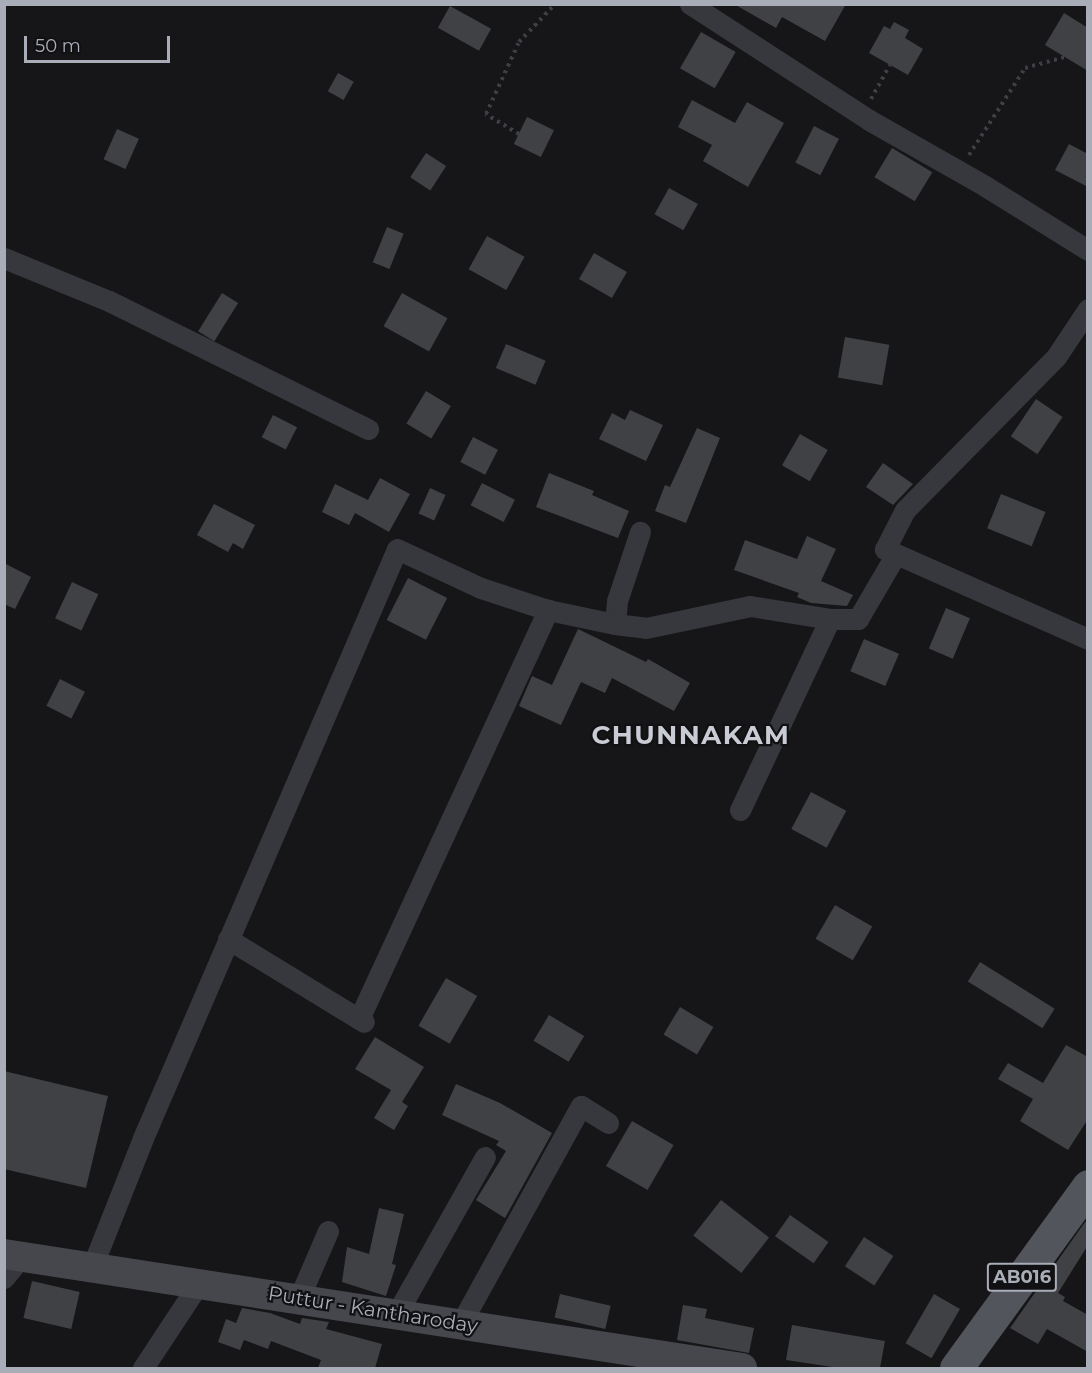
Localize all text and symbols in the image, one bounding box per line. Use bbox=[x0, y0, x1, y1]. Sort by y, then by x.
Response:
scale bar bbox=[27, 24, 172, 62]
text: 50 m bbox=[35, 35, 81, 57]
district label: CHUNNAKAM bbox=[592, 720, 790, 752]
road number: AB016 bbox=[986, 1262, 1058, 1292]
street label: Puttur - Kantharoday bbox=[266, 1282, 480, 1338]

